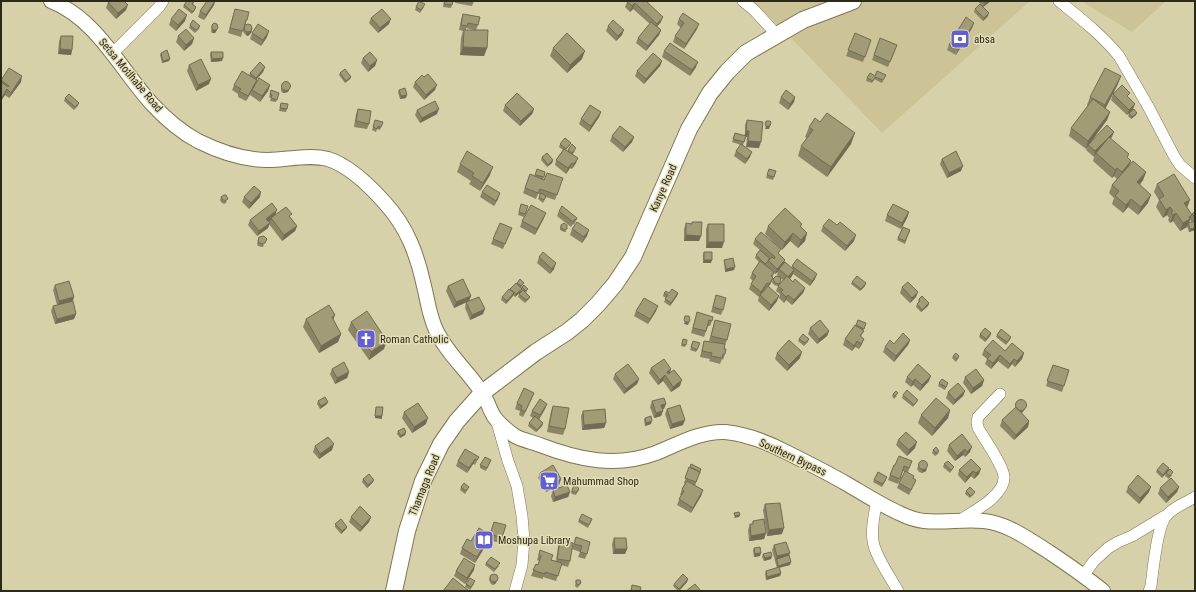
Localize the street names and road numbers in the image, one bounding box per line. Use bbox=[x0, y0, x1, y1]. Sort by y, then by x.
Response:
street label: Setsa Motlhabe Road bbox=[96, 36, 165, 115]
street label: Kanye Road bbox=[647, 162, 680, 214]
street label: Southern Bypass bbox=[757, 436, 829, 479]
street label: Thamaga Road bbox=[406, 453, 443, 518]

